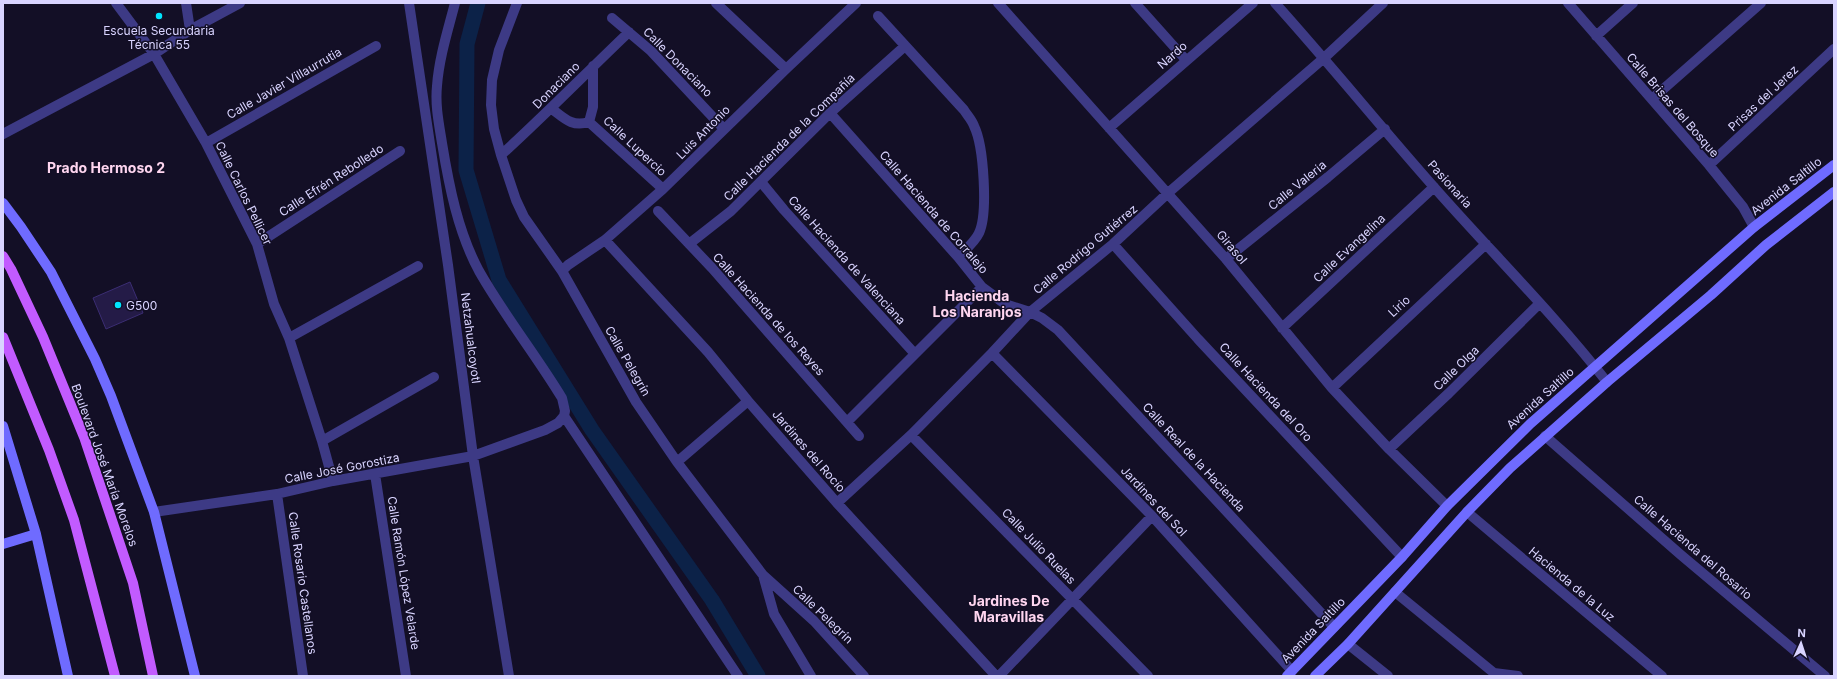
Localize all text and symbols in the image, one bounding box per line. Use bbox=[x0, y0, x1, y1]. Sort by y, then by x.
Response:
marker: Escuela Secundaria Técnica 55 bbox=[154, 11, 164, 21]
place label: Escuela Secundaria Técnica 55 bbox=[103, 23, 215, 52]
street label: Calle Donaciano bbox=[640, 24, 716, 100]
street label: Nardo bbox=[1154, 38, 1190, 72]
street label: Calle Javier Villaurrutia bbox=[224, 44, 344, 122]
street label: Calle Brisas del Bosque bbox=[1624, 50, 1722, 160]
street label: Donaciano bbox=[529, 58, 583, 112]
street label: Prisas del Jerez bbox=[1725, 62, 1801, 134]
street label: Calle Hacienda de la Compañía bbox=[720, 70, 858, 204]
street label: Luis Antonio bbox=[673, 102, 733, 162]
street label: Calle Lupercio bbox=[600, 113, 670, 179]
street label: Calle Carlos Pellicer bbox=[212, 139, 276, 248]
street label: Calle Efrén Rebolledo bbox=[276, 141, 386, 219]
street label: Calle Hacienda de Corralejo bbox=[876, 147, 992, 277]
street label: Avenida Saltillo bbox=[1748, 154, 1824, 218]
street label: Calle Valeria bbox=[1265, 157, 1329, 213]
street label: Pasionaria bbox=[1425, 157, 1475, 211]
district label: Prado Hermoso 2 bbox=[47, 159, 165, 176]
street label: Calle Hacienda de Valenciana bbox=[785, 193, 909, 327]
street label: Calle Rodrigo Gutiérrez bbox=[1030, 201, 1140, 297]
street label: Calle Evangelina bbox=[1310, 211, 1388, 285]
street label: Girasol bbox=[1214, 227, 1250, 267]
street label: Calle Hacienda de los Reyes bbox=[710, 249, 828, 379]
district label: Hacienda Los Naranjos bbox=[932, 287, 1022, 320]
street label: Netzahualcoyotl bbox=[458, 292, 484, 384]
street label: Lirio bbox=[1385, 292, 1413, 320]
place label: G500 bbox=[126, 298, 157, 313]
marker: G500 bbox=[113, 300, 123, 310]
street label: Calle Pelegrín bbox=[602, 323, 654, 399]
street label: Calle Hacienda del Oro bbox=[1216, 339, 1316, 445]
street label: Calle Olga bbox=[1430, 343, 1482, 393]
street label: Avenida Saltillo bbox=[1503, 364, 1577, 432]
street label: Boulevard José María Morelos bbox=[69, 382, 141, 548]
street label: Calle Real de la Hacienda bbox=[1140, 399, 1248, 515]
street label: Jardines del Rocío bbox=[769, 407, 849, 495]
street label: Calle José Gorostiza bbox=[283, 450, 401, 486]
street label: Jardines del Sol bbox=[1118, 463, 1190, 539]
street label: Calle Hacienda del Rosario bbox=[1631, 492, 1755, 602]
street label: Calle Ramón López Velarde bbox=[384, 495, 424, 651]
street label: Calle Julio Ruelas bbox=[999, 505, 1079, 587]
street label: Calle Rosario Castellanos bbox=[286, 511, 320, 655]
street label: Hacienda de la Luz bbox=[1526, 543, 1618, 625]
street label: Calle Pelegrín bbox=[790, 581, 856, 647]
district label: Jardines De Maravillas bbox=[969, 592, 1049, 625]
street label: Avenida Saltillo bbox=[1278, 594, 1348, 666]
north arrow bbox=[1781, 623, 1821, 663]
text: N bbox=[1797, 626, 1806, 640]

